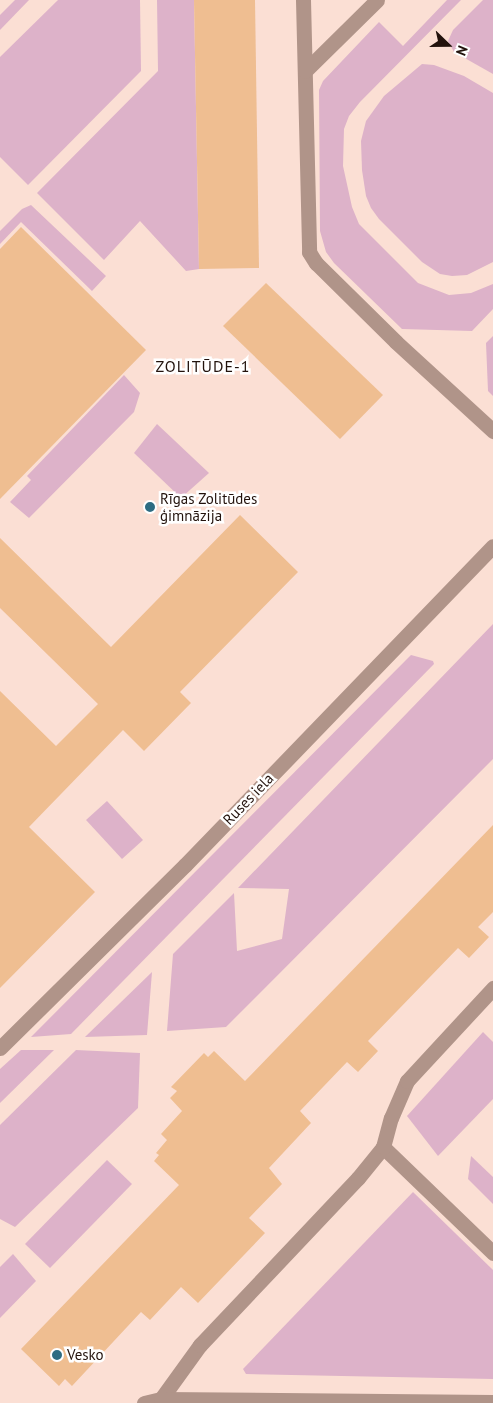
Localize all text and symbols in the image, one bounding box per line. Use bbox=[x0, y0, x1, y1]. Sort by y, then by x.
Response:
north arrow bbox=[423, 20, 473, 70]
text: N bbox=[452, 43, 472, 58]
district label: ZOLITŪDE-1 bbox=[154, 356, 252, 376]
place label: Rīgas Zolitūdes ģimnāzija bbox=[160, 489, 258, 524]
marker: Rīgas Zolitūdes ģimnāzija bbox=[144, 501, 156, 513]
street label: Ruses iela bbox=[219, 770, 277, 828]
place label: Vesko bbox=[67, 1346, 104, 1364]
marker: Vesko bbox=[51, 1349, 63, 1361]

